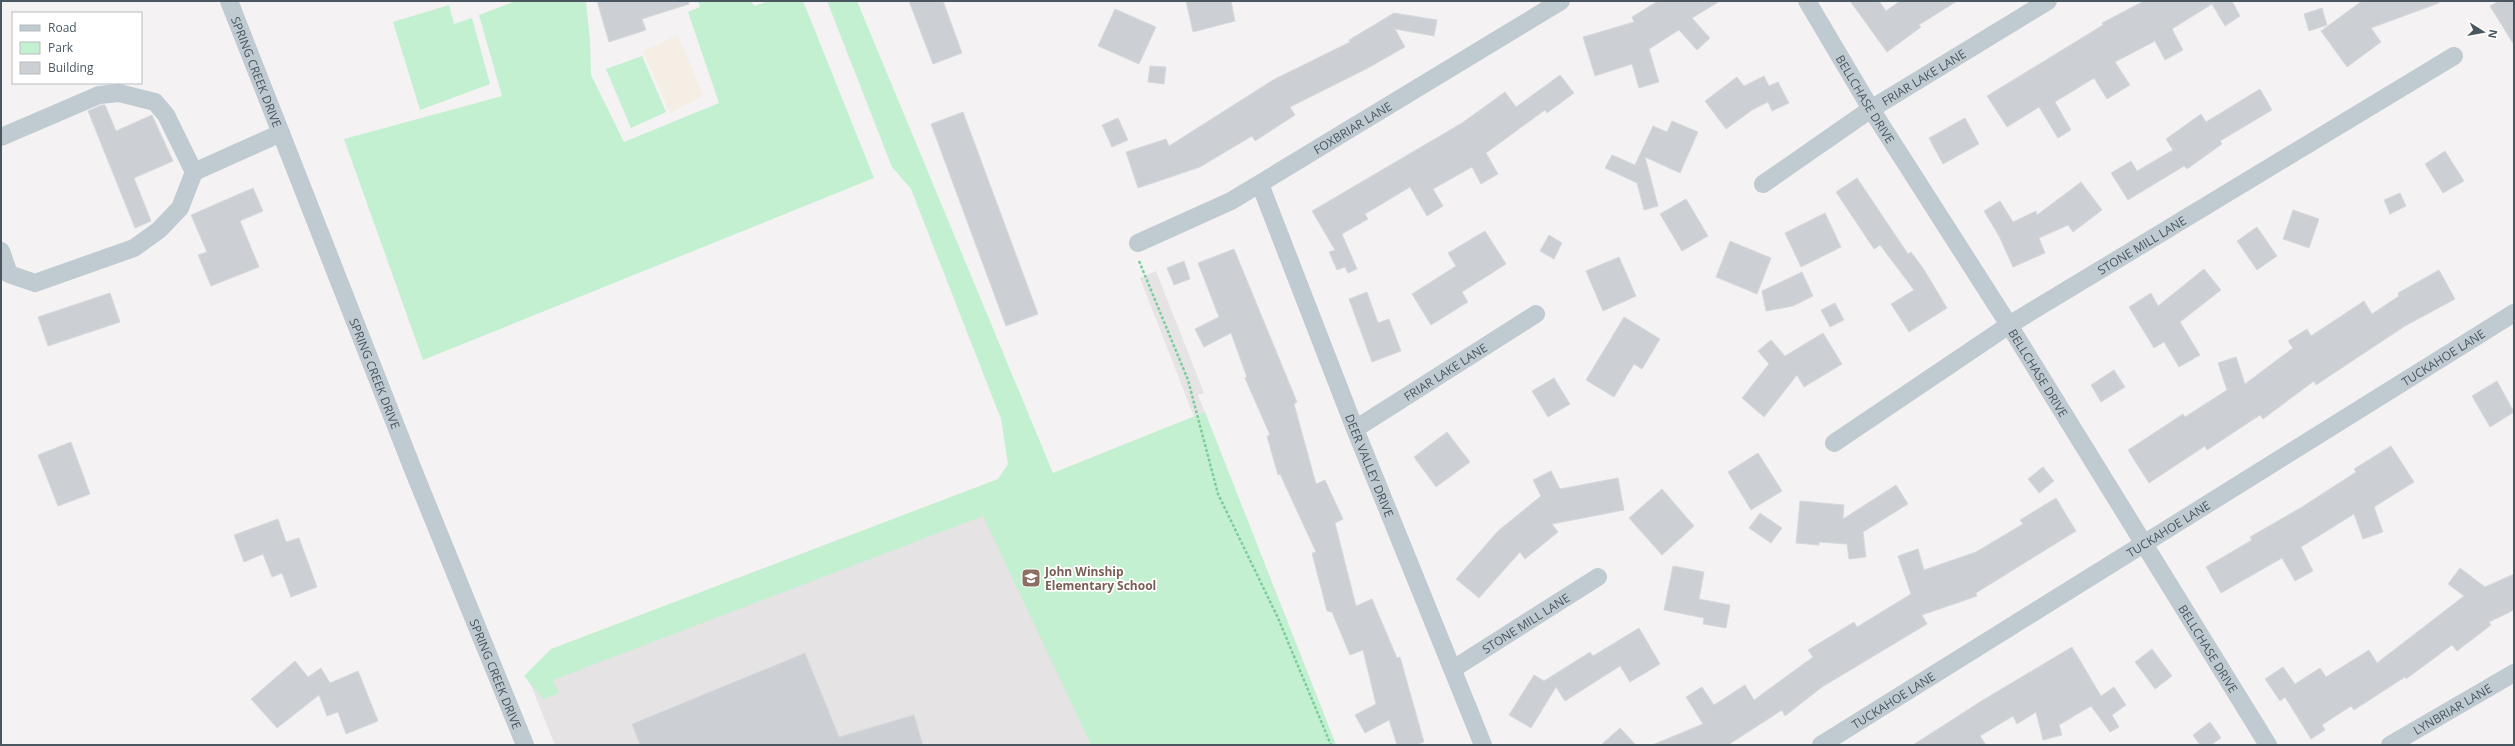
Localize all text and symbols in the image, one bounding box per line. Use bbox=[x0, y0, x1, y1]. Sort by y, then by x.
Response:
legend bbox=[12, 12, 142, 84]
north arrow bbox=[2463, 12, 2503, 52]
street label: SPRING CREEK DRIVE bbox=[227, 14, 286, 130]
text: Road bbox=[48, 19, 77, 36]
text: N bbox=[2485, 28, 2502, 40]
text: Park bbox=[48, 39, 74, 56]
street label: FRIAR LAKE LANE bbox=[1878, 45, 1969, 109]
street label: BELLCHASE DRIVE bbox=[1832, 51, 1899, 146]
text: Building bbox=[48, 59, 94, 76]
street label: FOXBRIAR LANE bbox=[1310, 97, 1395, 158]
street label: STONE MILL LANE bbox=[2094, 212, 2189, 278]
street label: SPRING CREEK DRIVE bbox=[346, 315, 405, 431]
street label: BELLCHASE DRIVE bbox=[2005, 325, 2072, 420]
street label: TUCKAHOE LANE bbox=[2398, 325, 2488, 390]
street label: FRIAR LAKE LANE bbox=[1400, 339, 1490, 404]
street label: DEER VALLEY DRIVE bbox=[1341, 411, 1398, 519]
street label: TUCKAHOE LANE bbox=[2123, 496, 2213, 561]
place label: John Winship Elementary School bbox=[1044, 563, 1156, 594]
school or university icon: John Winship Elementary School bbox=[1020, 567, 1042, 589]
street label: STONE MILL LANE bbox=[1479, 589, 1573, 657]
street label: BELLCHASE DRIVE bbox=[2175, 601, 2242, 696]
street label: SPRING CREEK DRIVE bbox=[466, 616, 526, 732]
street label: TUCKAHOE LANE bbox=[1848, 668, 1938, 732]
street label: LYNBRIAR LANE bbox=[2410, 679, 2495, 738]

